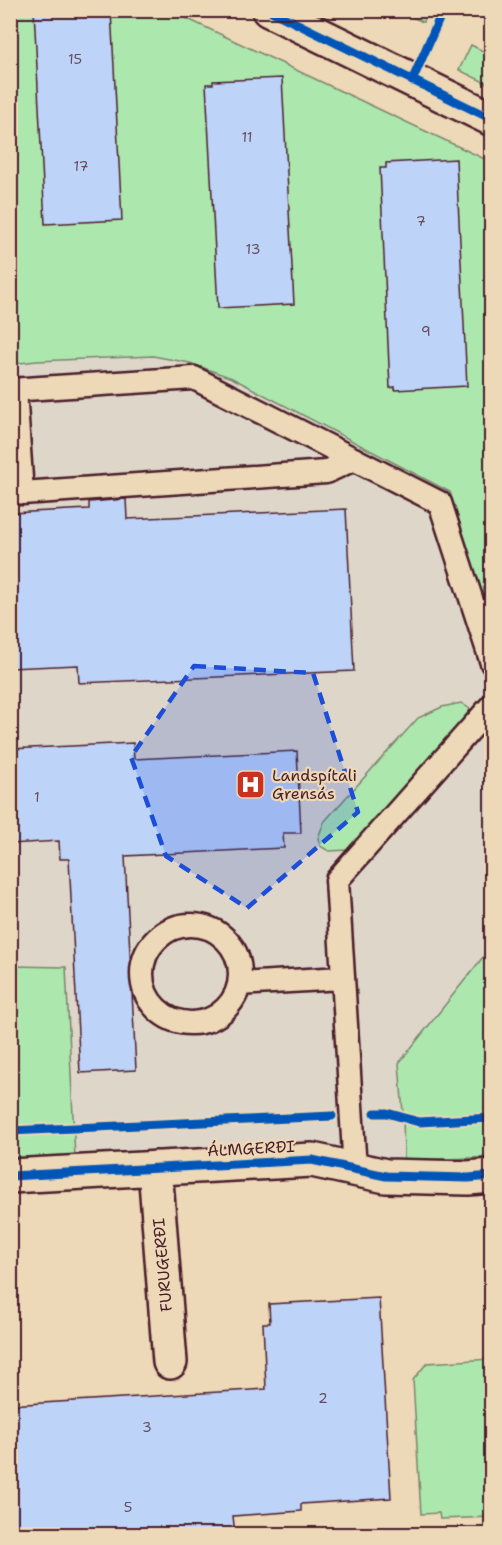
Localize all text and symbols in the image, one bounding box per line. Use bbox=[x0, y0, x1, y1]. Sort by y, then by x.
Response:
house number: 15 bbox=[68, 50, 82, 68]
house number: 11 bbox=[241, 128, 253, 146]
house number: 17 bbox=[74, 157, 88, 175]
house number: 7 bbox=[416, 212, 426, 230]
house number: 13 bbox=[246, 240, 260, 258]
house number: 9 bbox=[421, 322, 431, 340]
place label: Landspítali Grensás bbox=[272, 765, 357, 804]
hospital icon: Landspítali Grensás bbox=[235, 768, 267, 800]
house number: 1 bbox=[34, 788, 40, 806]
street label: ÁLMGERÐI bbox=[207, 1136, 296, 1161]
street label: FURUGERÐI bbox=[148, 1217, 177, 1313]
house number: 2 bbox=[318, 1389, 328, 1407]
house number: 3 bbox=[142, 1418, 152, 1436]
house number: 5 bbox=[124, 1498, 132, 1516]

